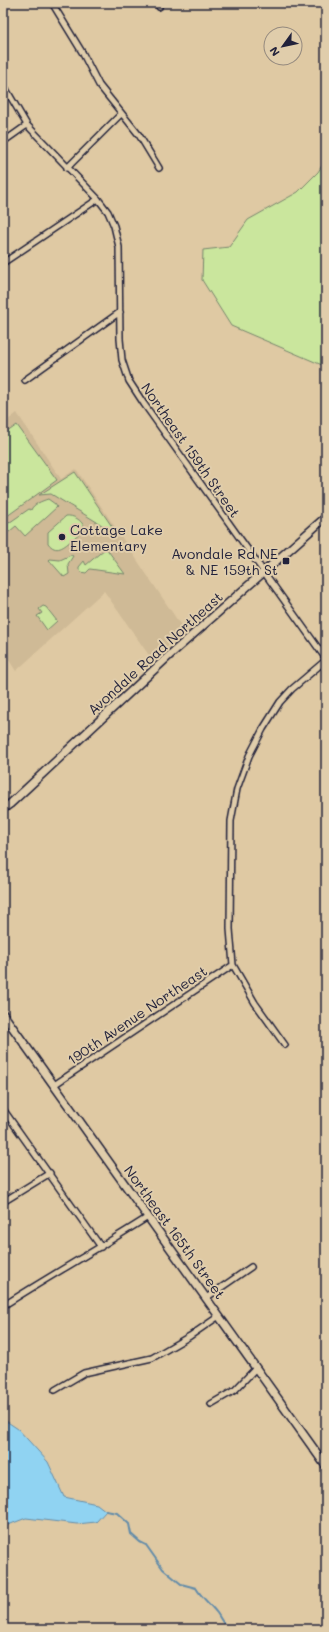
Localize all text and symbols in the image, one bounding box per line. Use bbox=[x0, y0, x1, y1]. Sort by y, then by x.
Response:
north arrow bbox=[263, 26, 303, 66]
text: N bbox=[266, 44, 283, 59]
street label: Northeast 159th Street bbox=[137, 379, 245, 521]
place label: Cottage Lake Elementary bbox=[70, 520, 163, 555]
marker: Cottage Lake Elementary bbox=[57, 532, 67, 542]
place label: Avondale Rd NE & NE 159th St bbox=[171, 544, 278, 579]
marker: Avondale Rd NE & NE 159th St bbox=[281, 556, 291, 566]
street label: Avondale Road Northeast bbox=[83, 587, 227, 719]
street label: 190th Avenue Northeast bbox=[63, 961, 211, 1069]
street label: Northeast 165th Street bbox=[120, 1161, 230, 1303]

